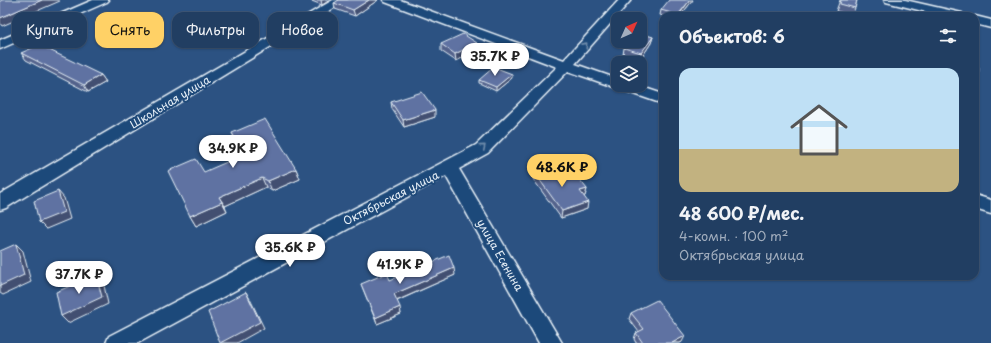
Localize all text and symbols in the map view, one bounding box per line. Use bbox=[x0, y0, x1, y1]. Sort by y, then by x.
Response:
chip: Купить bbox=[12, 12, 87, 48]
chip: Снять bbox=[95, 12, 164, 48]
chip: Фильтры bbox=[172, 12, 259, 48]
chip: Новое bbox=[267, 12, 338, 48]
north arrow bbox=[611, 12, 647, 48]
map controls bbox=[611, 12, 647, 92]
text: Объектов: 6 bbox=[679, 23, 785, 49]
icon: filters bbox=[937, 25, 959, 47]
one-way arrow bbox=[580, 42, 587, 50]
pin: 35.7K ₽ bbox=[458, 43, 532, 77]
text: 35.7K ₽ bbox=[470, 46, 520, 65]
button: layers bbox=[611, 56, 647, 92]
street label: Школьная улица bbox=[126, 71, 213, 132]
icon: home bbox=[783, 94, 855, 166]
pin: 34.9K ₽ bbox=[196, 135, 270, 169]
text: 34.9K ₽ bbox=[208, 138, 258, 157]
one-way arrow bbox=[479, 145, 486, 152]
pin: 48.6K ₽ bbox=[525, 154, 599, 188]
text: 48.6K ₽ bbox=[536, 157, 588, 176]
street label: Октябрьская улица bbox=[340, 166, 442, 229]
text: 48 600 ₽/мес. bbox=[679, 200, 804, 226]
street label: улица Есенина bbox=[473, 216, 528, 294]
text: 4-комн. · 100 m² bbox=[679, 226, 788, 245]
pin: 35.6K ₽ bbox=[253, 234, 327, 268]
text: 35.6K ₽ bbox=[264, 237, 316, 256]
text: Октябрьская улица bbox=[679, 245, 804, 264]
pin: 41.9K ₽ bbox=[363, 251, 437, 285]
text: 41.9K ₽ bbox=[376, 254, 424, 273]
pin: 37.7K ₽ bbox=[42, 261, 116, 295]
text: 37.7K ₽ bbox=[55, 264, 103, 283]

